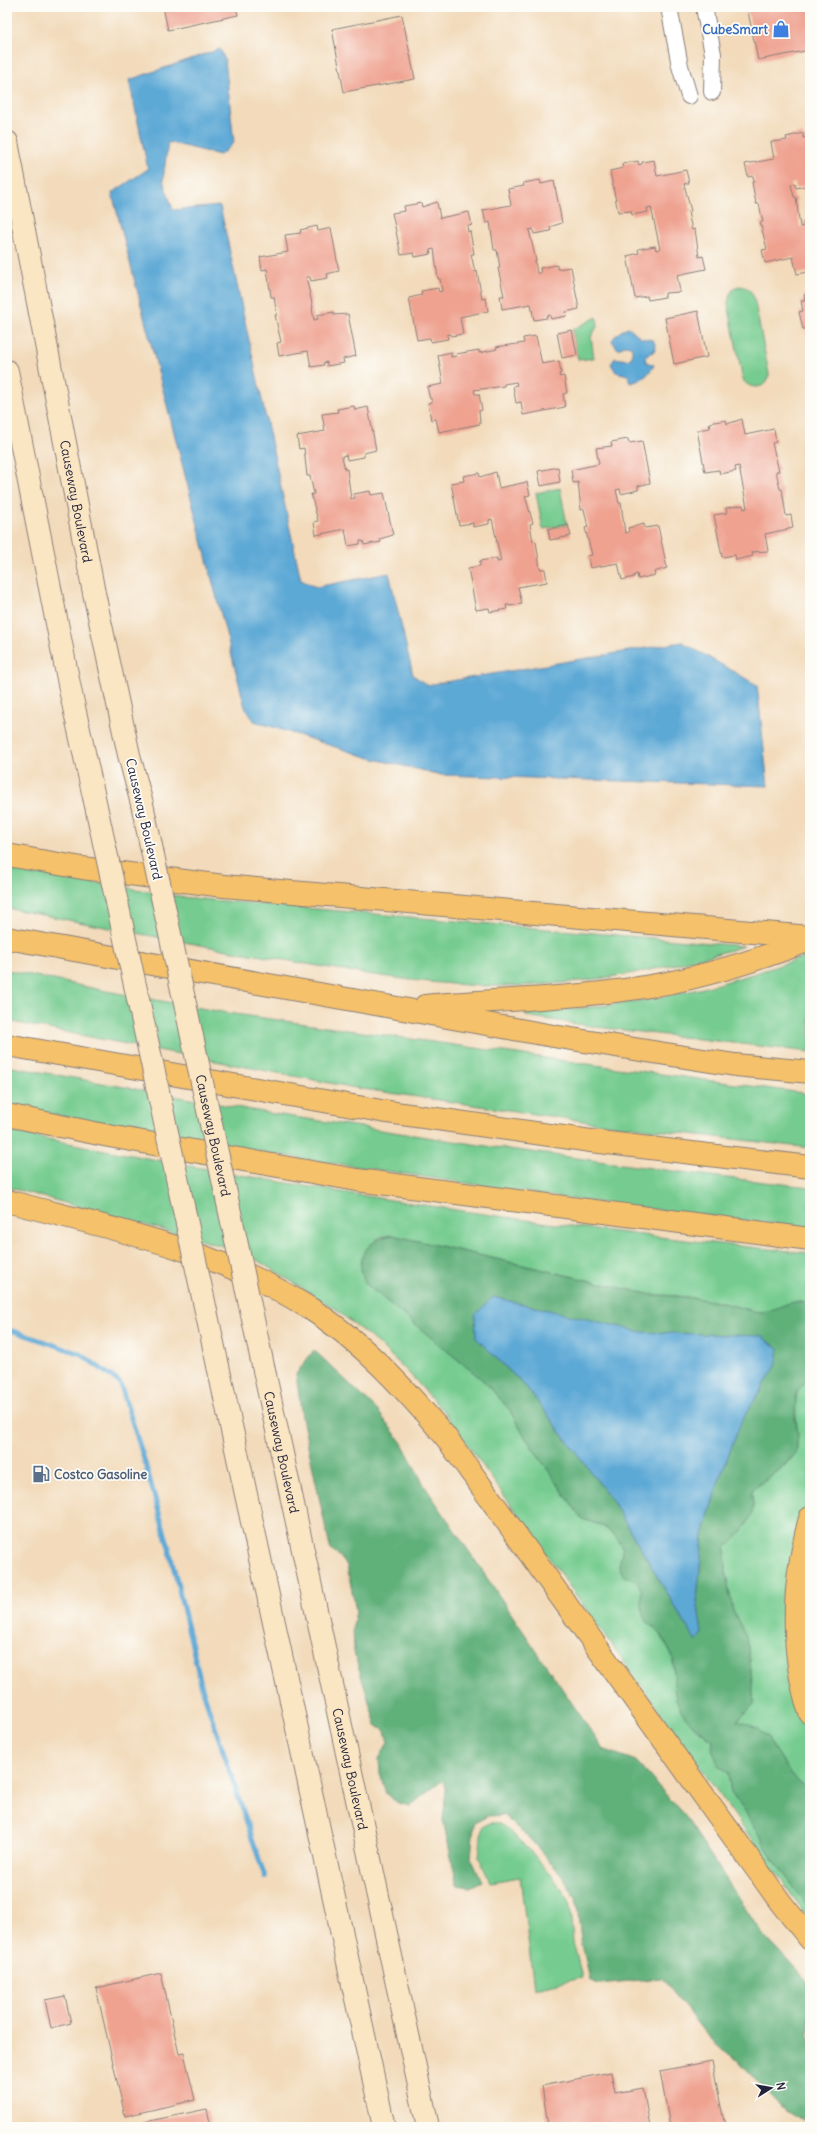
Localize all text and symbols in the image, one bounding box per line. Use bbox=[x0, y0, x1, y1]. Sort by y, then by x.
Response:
shop icon: CubeSmart bbox=[771, 19, 791, 39]
place label: CubeSmart bbox=[702, 21, 769, 38]
street label: Causeway Boulevard bbox=[56, 439, 97, 564]
street label: Causeway Boulevard bbox=[122, 757, 166, 882]
street label: Causeway Boulevard bbox=[192, 1073, 235, 1198]
street label: Causeway Boulevard bbox=[260, 1390, 303, 1515]
fuel station icon: Costco Gasoline bbox=[31, 1464, 51, 1484]
place label: Costco Gasoline bbox=[54, 1466, 147, 1483]
street label: Causeway Boulevard bbox=[329, 1706, 372, 1832]
north arrow bbox=[751, 2068, 791, 2108]
text: N bbox=[773, 2081, 788, 2091]

